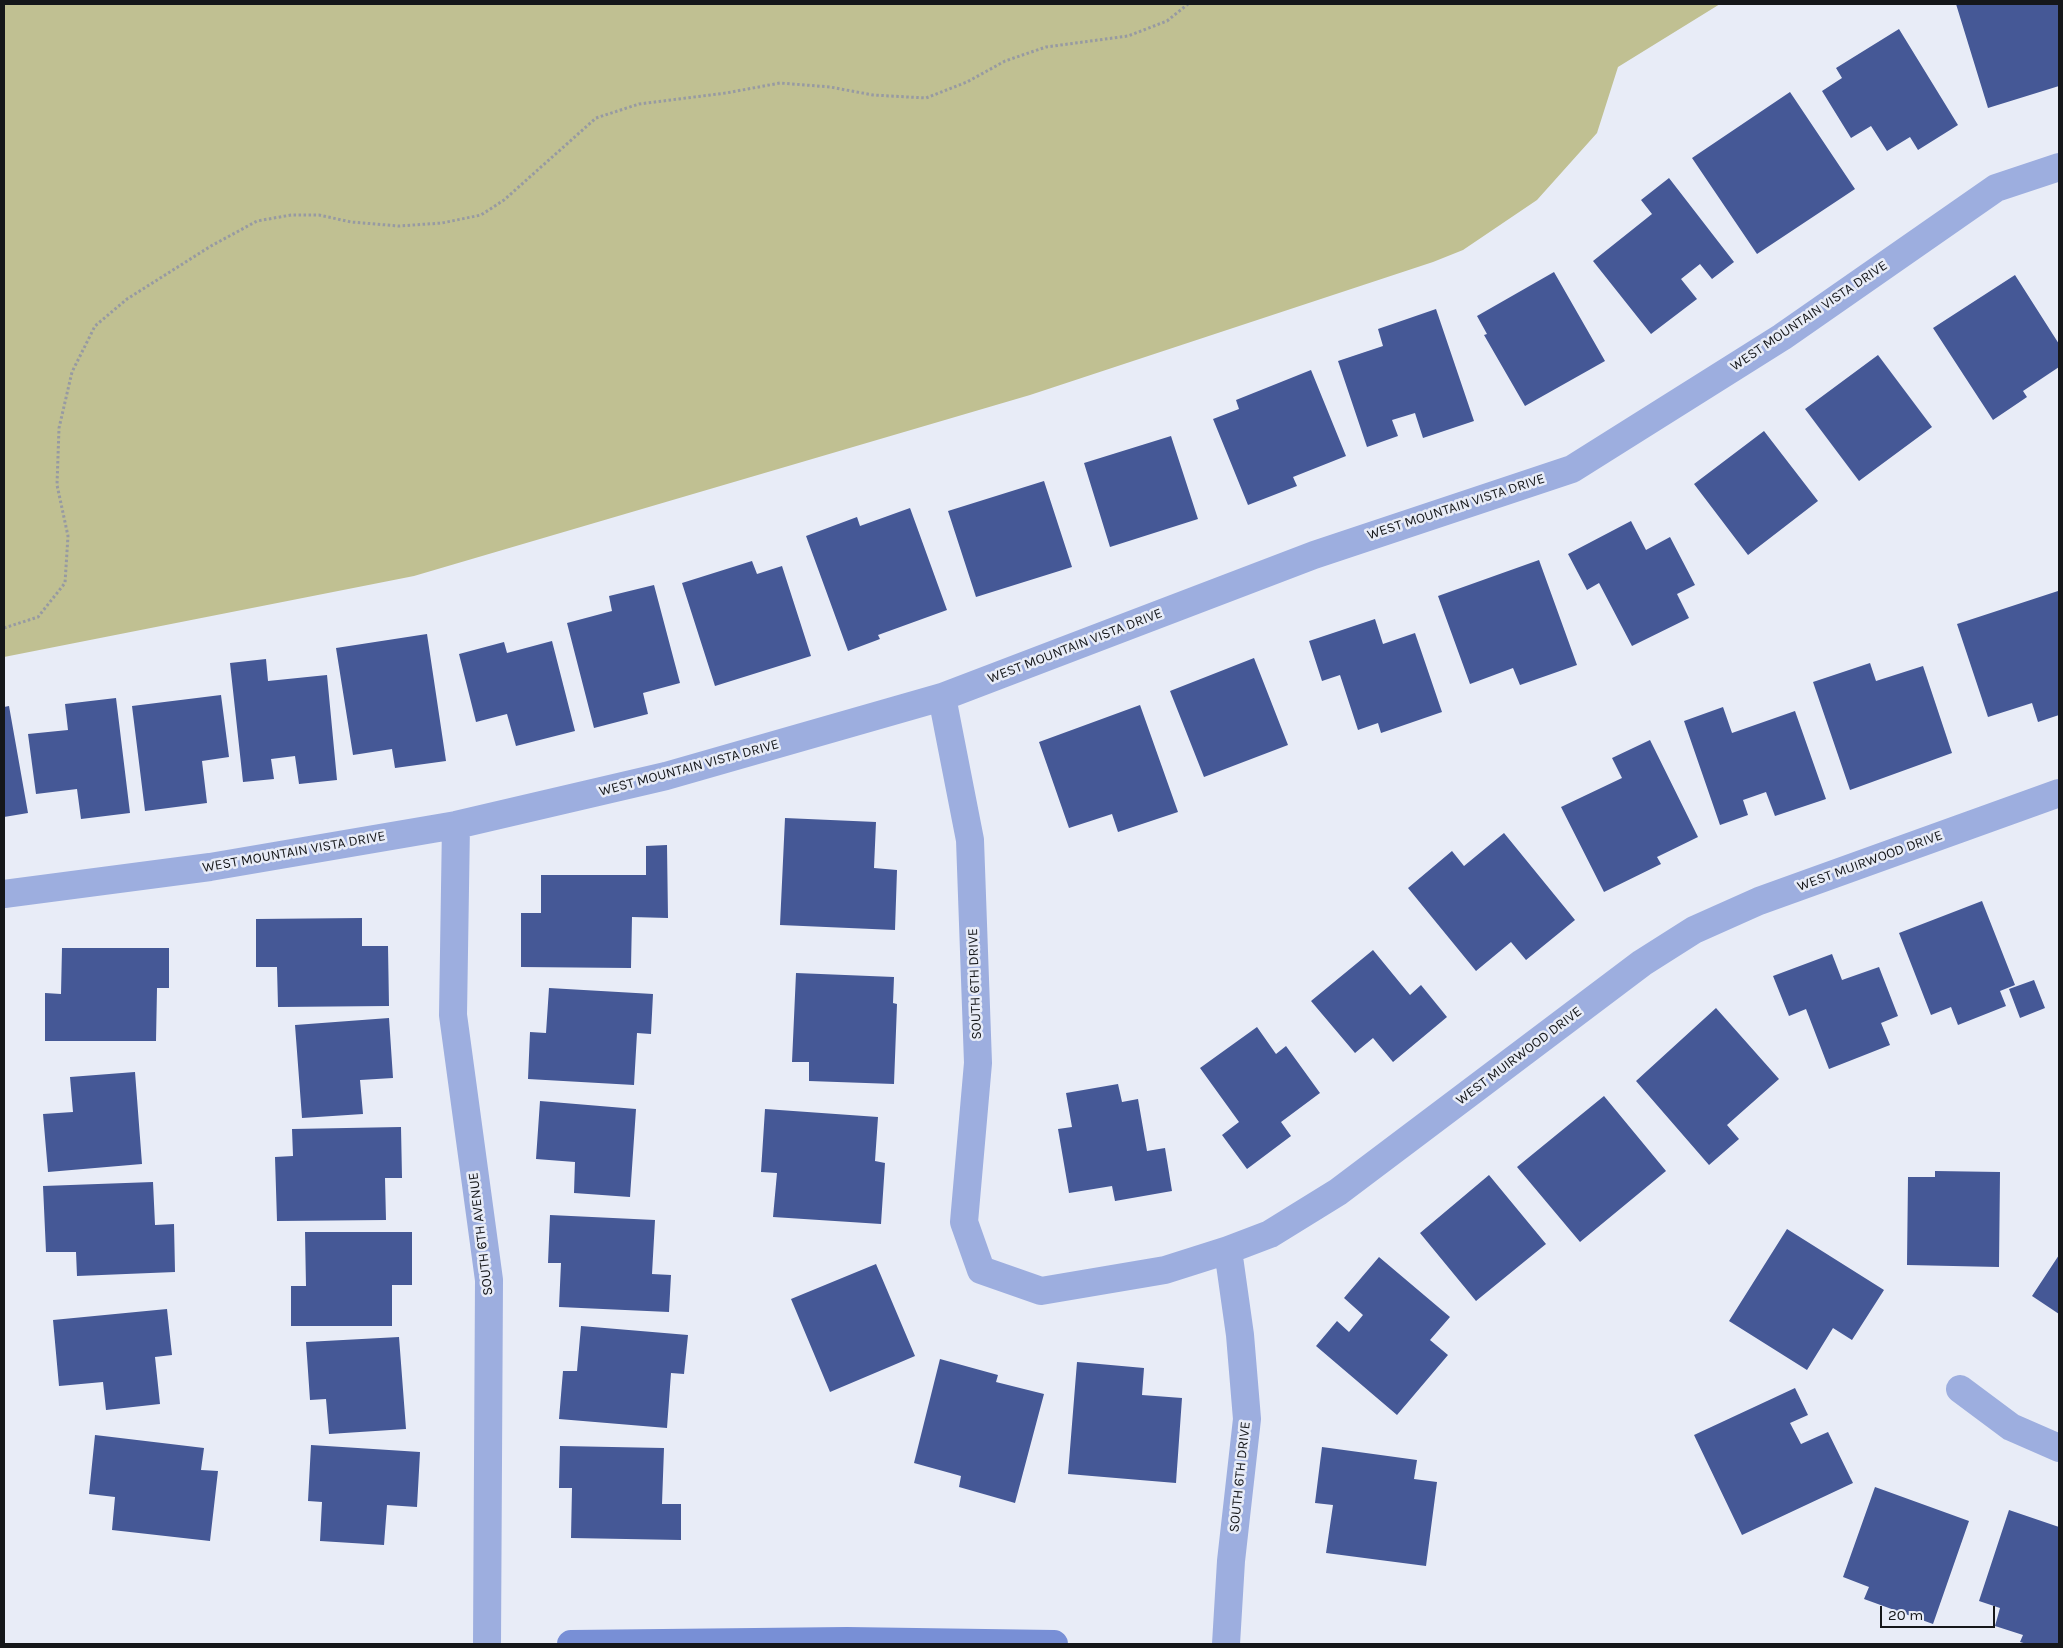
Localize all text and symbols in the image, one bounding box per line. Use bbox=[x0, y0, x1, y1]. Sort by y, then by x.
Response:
street label: WEST MOUNTAIN VISTA DRIVE bbox=[1727, 257, 1891, 375]
street label: WEST MOUNTAIN VISTA DRIVE bbox=[1365, 470, 1547, 544]
street label: WEST MOUNTAIN VISTA DRIVE bbox=[985, 605, 1165, 687]
street label: WEST MOUNTAIN VISTA DRIVE bbox=[597, 736, 781, 800]
street label: WEST MUIRWOOD DRIVE bbox=[1795, 827, 1945, 895]
street label: WEST MOUNTAIN VISTA DRIVE bbox=[201, 828, 387, 876]
street label: SOUTH 6TH DRIVE bbox=[965, 928, 985, 1040]
street label: WEST MUIRWOOD DRIVE bbox=[1453, 1003, 1585, 1109]
street label: SOUTH 6TH AVENUE bbox=[465, 1171, 497, 1297]
street label: SOUTH 6TH DRIVE bbox=[1226, 1421, 1254, 1533]
scale bar bbox=[1883, 1596, 1998, 1628]
text: 20 m bbox=[1888, 1606, 1923, 1624]

